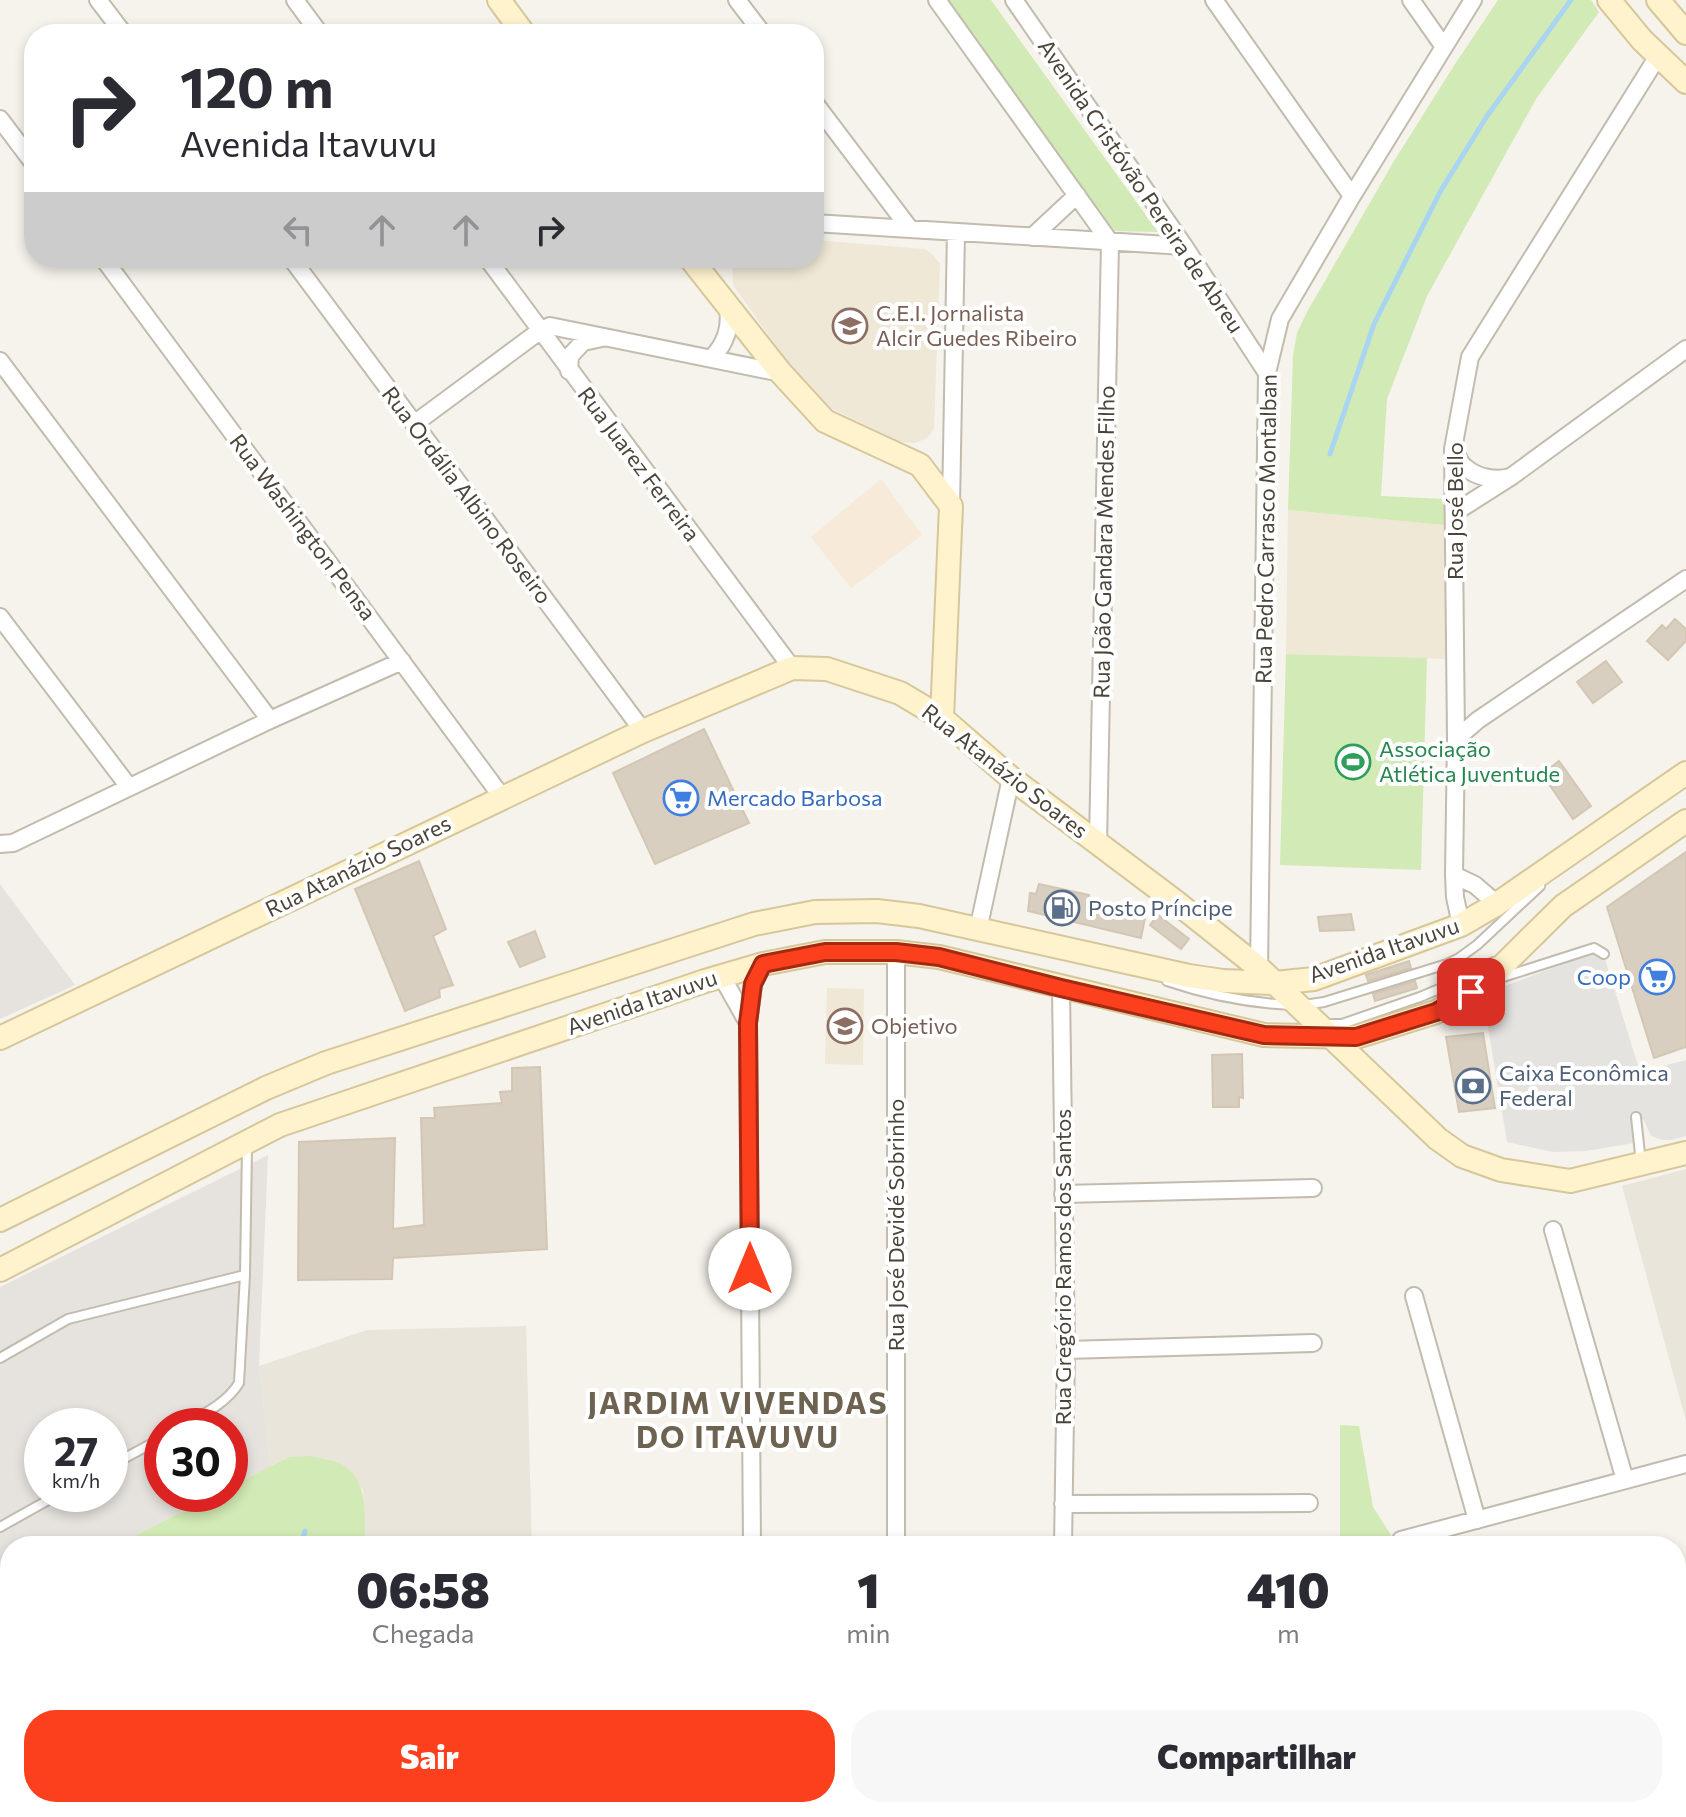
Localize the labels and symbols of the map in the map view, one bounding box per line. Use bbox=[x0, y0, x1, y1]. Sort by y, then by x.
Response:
street label: Avenida Cristóvão Pereira de Abreu bbox=[1033, 34, 1250, 338]
place label: C.E.I. Jornalista Alcir Guedes Ribeiro bbox=[876, 299, 1077, 351]
school or university icon: C.E.I. Jornalista Alcir Guedes Ribeiro bbox=[831, 307, 869, 345]
street label: Rua Pedro Carrasco Montalban bbox=[1249, 374, 1282, 684]
street label: Rua Ordália Albino Roseiro bbox=[377, 381, 558, 609]
street label: Rua Juarez Ferreira bbox=[573, 381, 706, 546]
street label: Rua João Gandara Mendes Filho bbox=[1087, 385, 1120, 699]
street label: Rua Washington Pensa bbox=[225, 428, 382, 625]
street label: Rua José Bello bbox=[1441, 442, 1468, 580]
street label: Rua Atanázio Soares bbox=[917, 697, 1094, 844]
place label: Associação Atlética Juventude bbox=[1379, 735, 1560, 787]
sports icon: Associação Atlética Juventude bbox=[1334, 743, 1372, 781]
supermarket icon: Mercado Barbosa bbox=[662, 779, 700, 817]
place label: Mercado Barbosa bbox=[707, 784, 882, 811]
street label: Rua Atanázio Soares bbox=[261, 809, 455, 922]
fuel station icon: Posto Príncipe bbox=[1043, 889, 1081, 927]
place label: Posto Príncipe bbox=[1088, 894, 1233, 921]
street label: Avenida Itavuvu bbox=[1305, 911, 1463, 988]
pin bbox=[1437, 958, 1505, 1026]
supermarket icon: Coop bbox=[1638, 958, 1676, 996]
street label: Avenida Itavuvu bbox=[563, 963, 721, 1040]
place label: Coop bbox=[1577, 963, 1631, 990]
school or university icon: Objetivo bbox=[826, 1007, 864, 1045]
place label: Objetivo bbox=[871, 1012, 958, 1039]
place label: Caixa Econômica Federal bbox=[1499, 1059, 1669, 1111]
bank icon: Caixa Econômica Federal bbox=[1454, 1067, 1492, 1105]
street label: Rua José Devidé Sobrinho bbox=[882, 1099, 909, 1351]
street label: Rua Gregório Ramos dos Santos bbox=[1049, 1109, 1076, 1425]
position arrow bbox=[708, 1227, 792, 1311]
district label: JARDIM VIVENDAS DO ITAVUVU bbox=[587, 1383, 889, 1454]
speed limit sign: 30 bbox=[144, 1408, 248, 1512]

